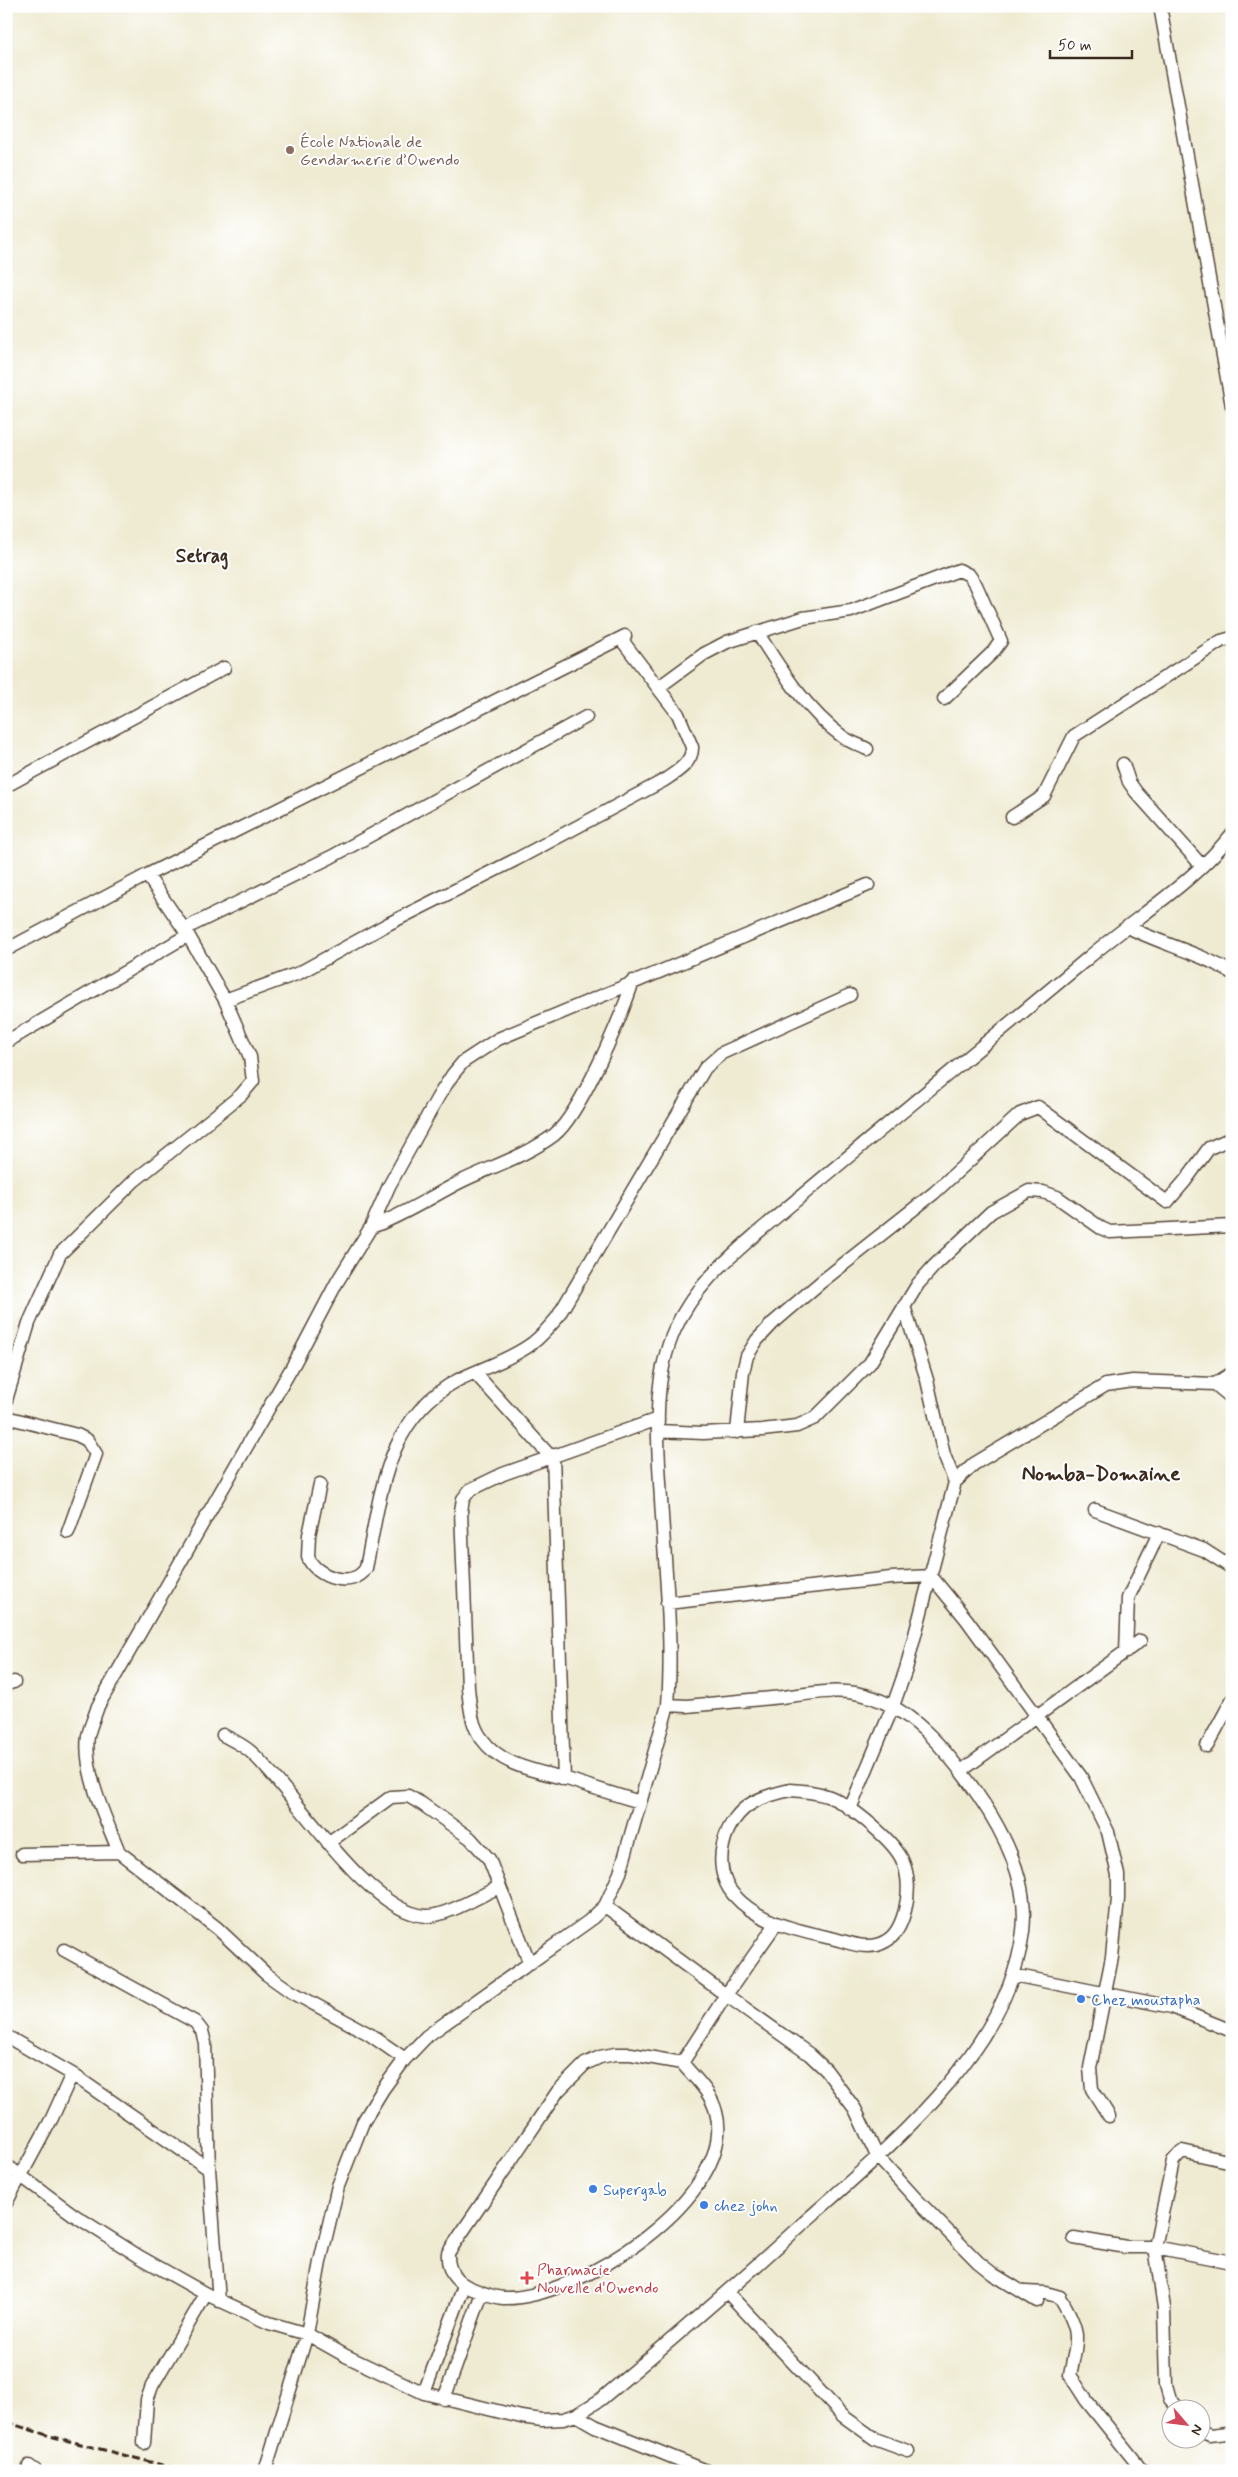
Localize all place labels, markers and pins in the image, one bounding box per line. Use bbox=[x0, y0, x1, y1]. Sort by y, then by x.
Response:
place label: École Nationale de Gendarmerie d’Owendo bbox=[300, 132, 460, 171]
marker: École Nationale de Gendarmerie d’Owendo bbox=[284, 144, 296, 156]
place label: Chez moustapha bbox=[1091, 1990, 1201, 2011]
marker: Chez moustapha bbox=[1075, 1993, 1087, 2005]
place label: Supergab bbox=[603, 2180, 667, 2201]
marker: Supergab bbox=[587, 2183, 599, 2195]
place label: chez john bbox=[714, 2196, 778, 2217]
marker: chez john bbox=[698, 2199, 710, 2211]
place label: Pharmacie Nouvelle d'Owendo bbox=[537, 2260, 658, 2299]
marker: Pharmacie Nouvelle d'Owendo bbox=[521, 2272, 533, 2284]

